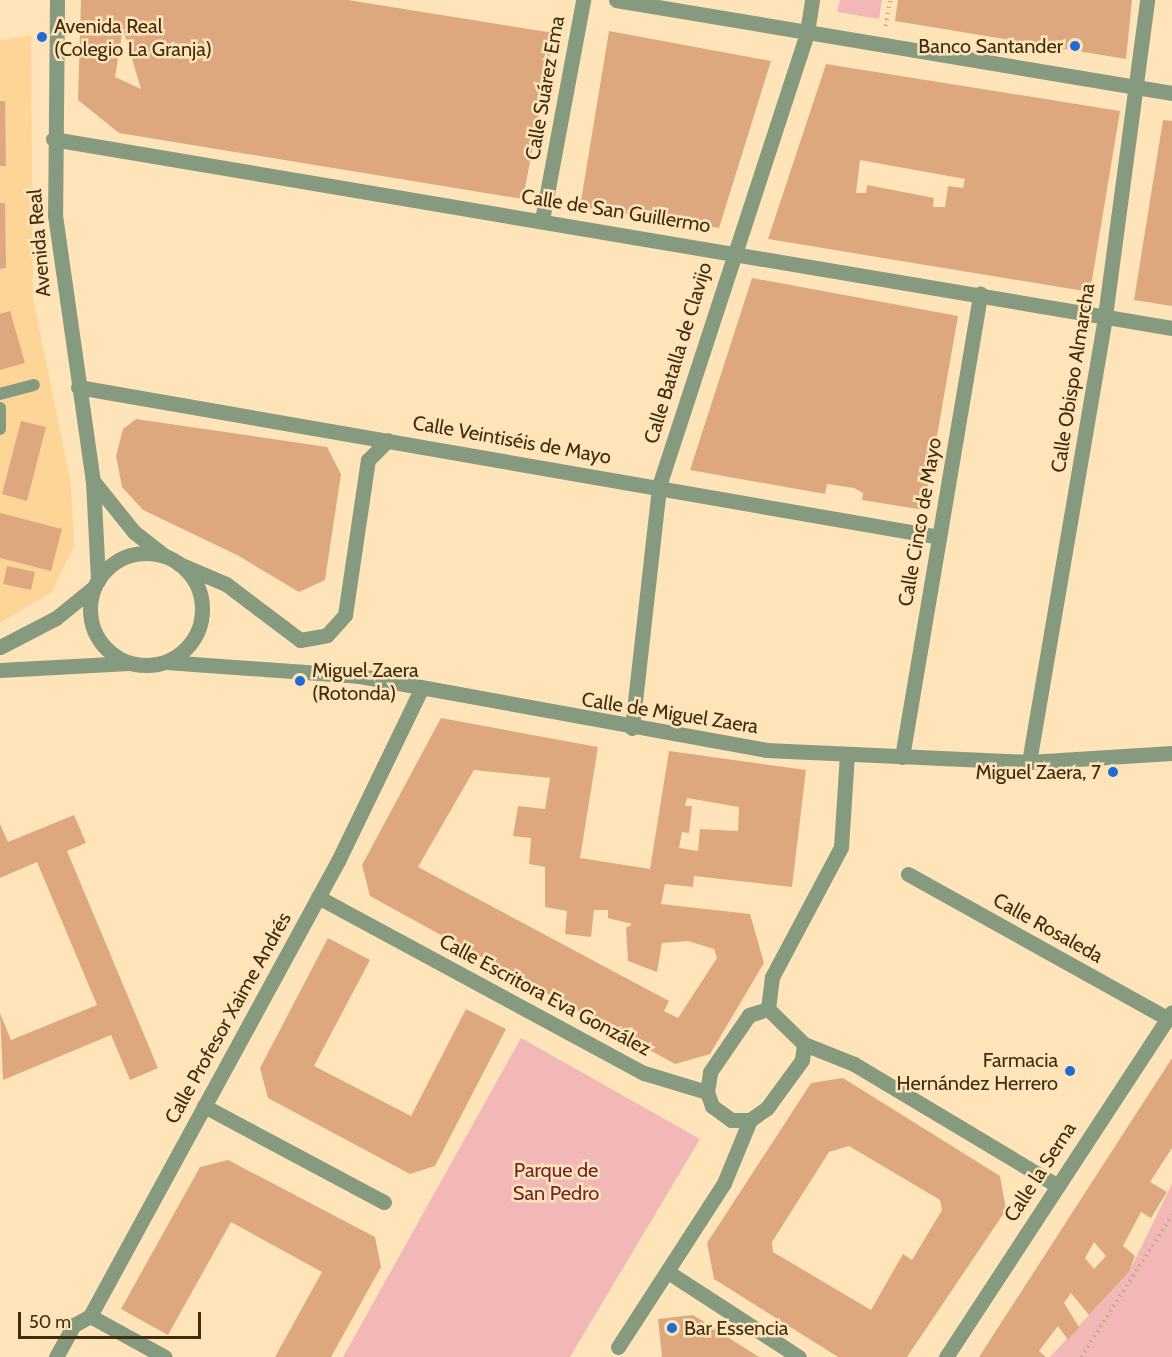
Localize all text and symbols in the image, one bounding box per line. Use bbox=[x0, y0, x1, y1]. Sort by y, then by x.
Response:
place label: Avenida Real (Colegio La Granja) bbox=[54, 14, 212, 61]
street label: Calle Suárez Ema bbox=[521, 14, 569, 162]
marker: Avenida Real (Colegio La Granja) bbox=[35, 30, 49, 44]
place label: Banco Santander bbox=[918, 34, 1063, 58]
marker: Banco Santander bbox=[1068, 39, 1082, 53]
street label: Calle de San Guillermo bbox=[520, 184, 712, 238]
street label: Avenida Real bbox=[22, 188, 56, 298]
street label: Calle Batalla de Clavijo bbox=[639, 259, 717, 447]
street label: Calle Obispo Almarcha bbox=[1046, 282, 1100, 474]
street label: Calle Veintiséis de Mayo bbox=[411, 411, 613, 469]
street label: Calle Cinco de Mayo bbox=[893, 436, 947, 608]
place label: Miguel Zaera (Rotonda) bbox=[312, 658, 419, 705]
marker: Miguel Zaera (Rotonda) bbox=[293, 674, 307, 688]
street label: Calle de Miguel Zaera bbox=[580, 687, 760, 739]
place label: Miguel Zaera, 7 bbox=[976, 760, 1101, 784]
marker: Miguel Zaera, 7 bbox=[1106, 765, 1120, 779]
street label: Calle Rosaleda bbox=[989, 888, 1107, 968]
street label: Calle Profesor Xaime Andrés bbox=[160, 908, 296, 1128]
street label: Calle Escritora Eva González bbox=[435, 929, 655, 1061]
place label: Farmacia Hernández Herrero bbox=[897, 1048, 1058, 1095]
marker: Farmacia Hernández Herrero bbox=[1063, 1064, 1077, 1078]
street label: Calle la Serna bbox=[999, 1118, 1081, 1226]
park label: Parque de San Pedro bbox=[513, 1159, 599, 1206]
scale bar bbox=[21, 1300, 204, 1338]
text: 50 m bbox=[29, 1311, 71, 1333]
place label: Bar Essencia bbox=[684, 1316, 788, 1340]
marker: Bar Essencia bbox=[665, 1321, 679, 1335]

